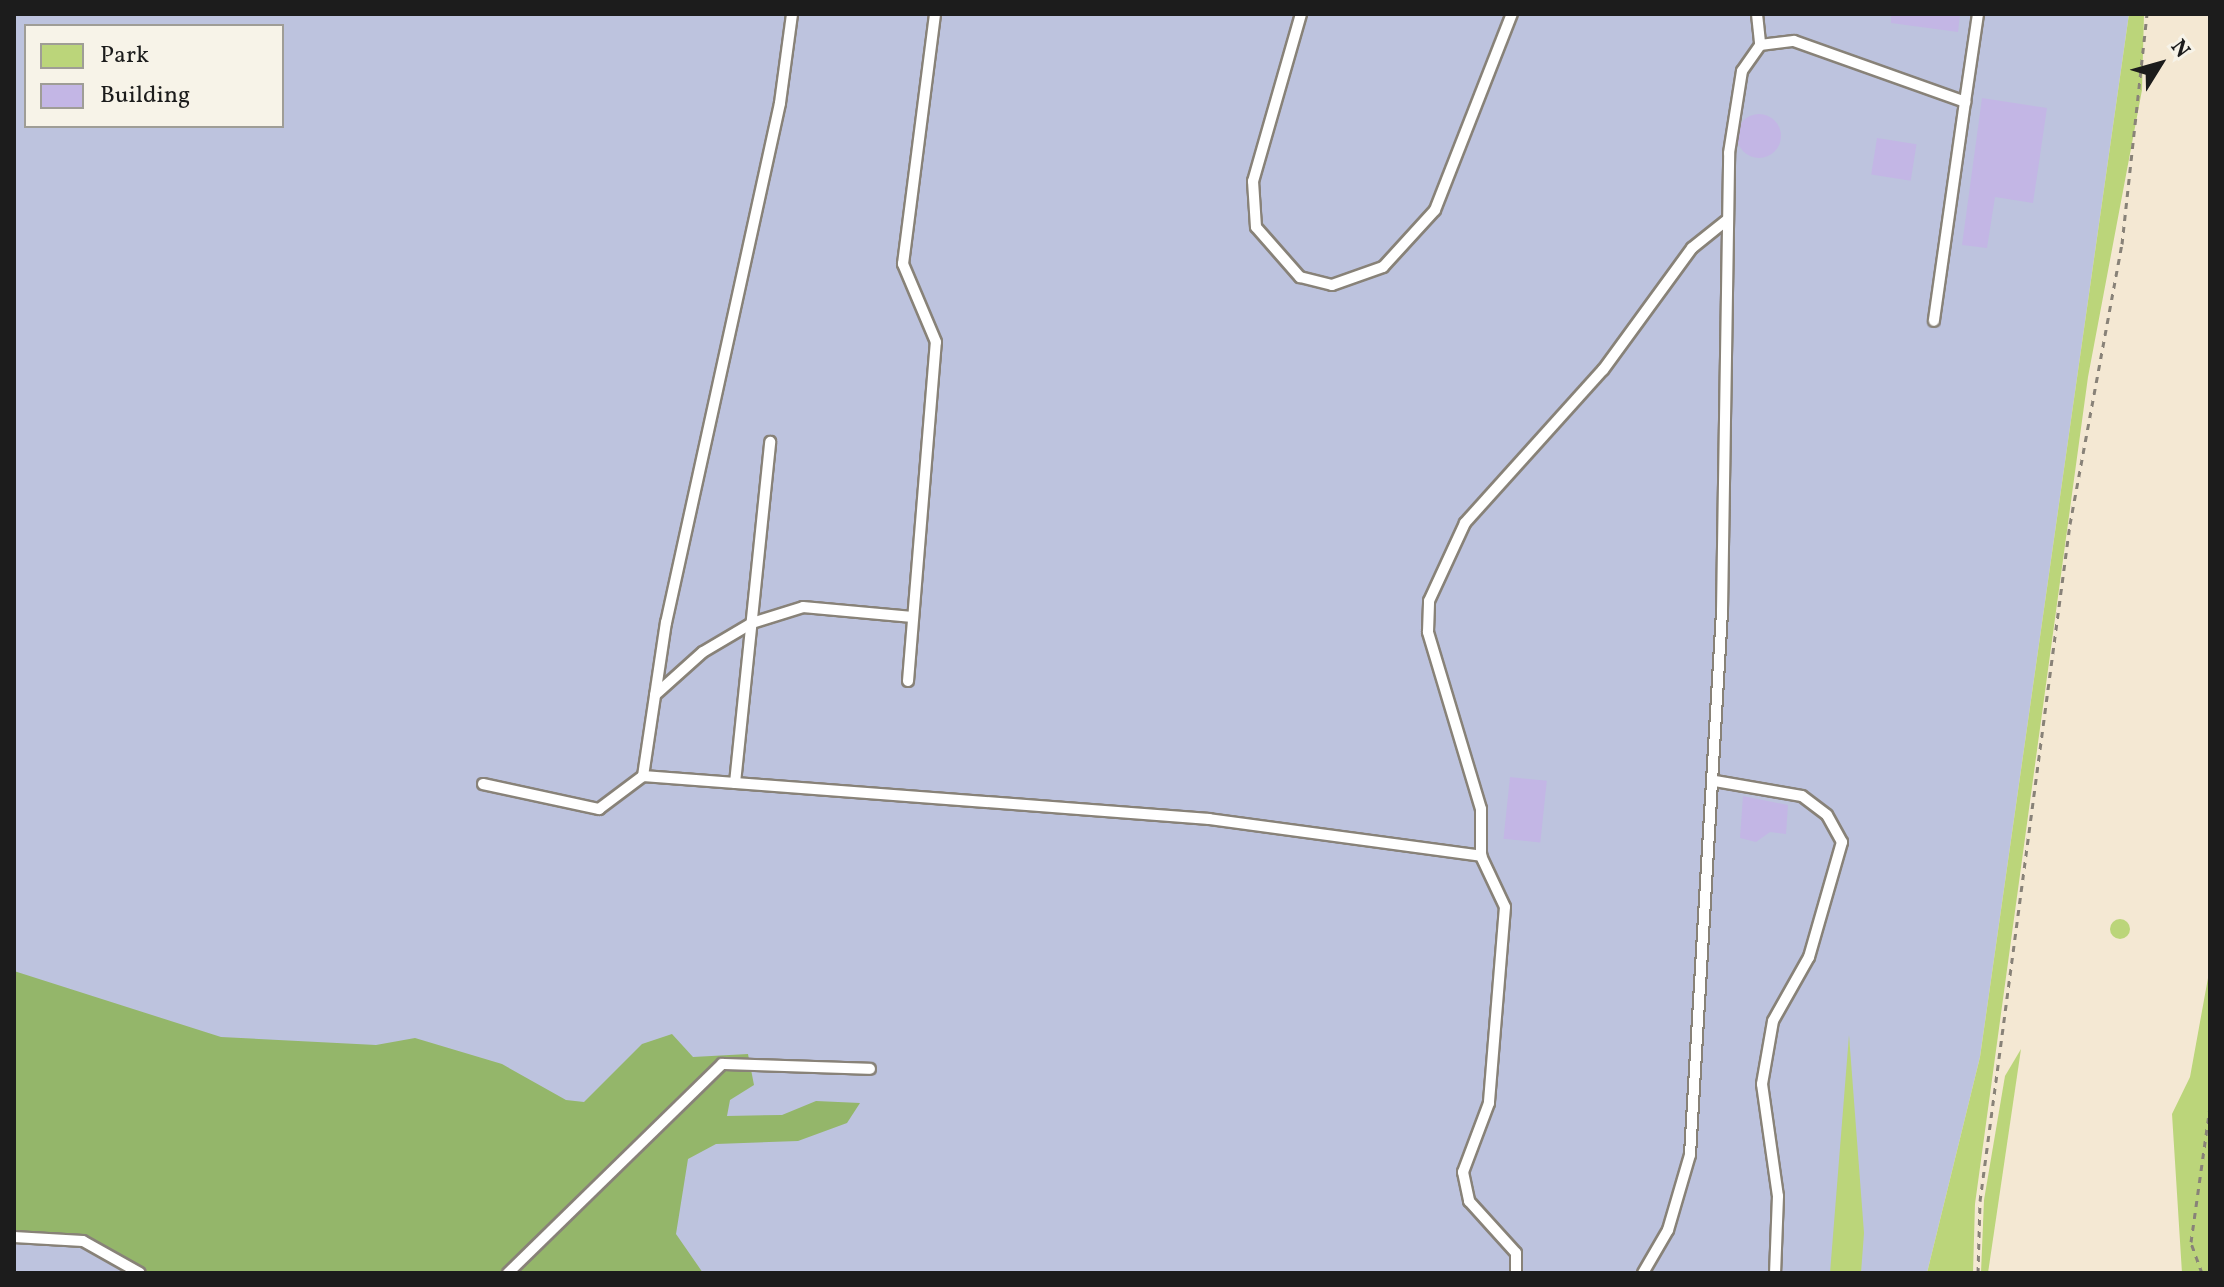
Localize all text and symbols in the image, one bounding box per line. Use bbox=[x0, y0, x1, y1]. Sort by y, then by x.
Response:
legend bbox=[24, 24, 284, 128]
north arrow bbox=[2120, 24, 2200, 104]
text: N bbox=[2162, 34, 2197, 65]
text: Park bbox=[100, 39, 149, 73]
text: Building bbox=[100, 79, 190, 113]

